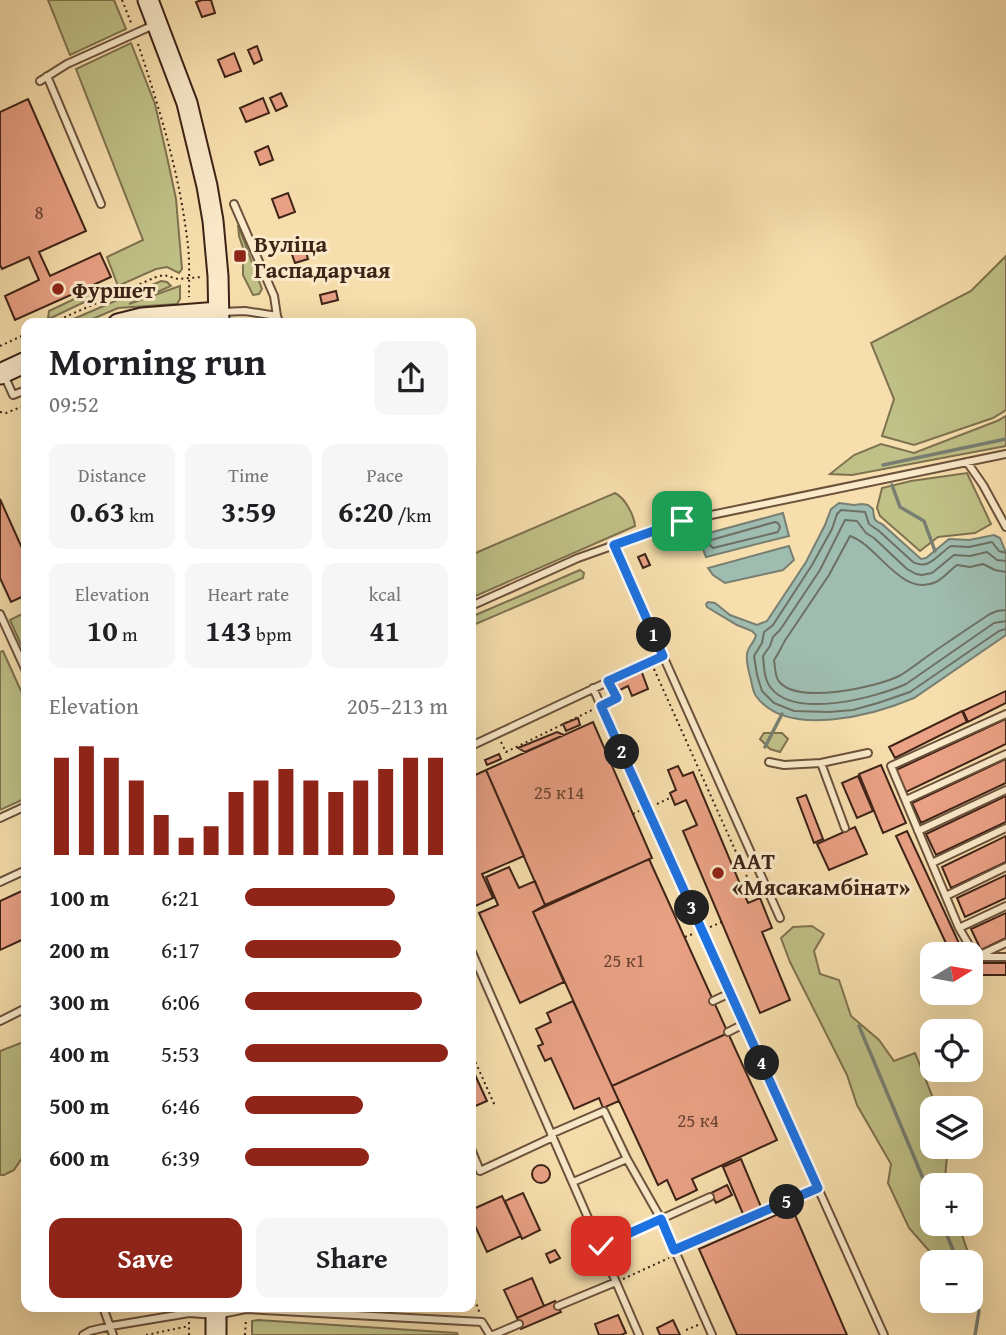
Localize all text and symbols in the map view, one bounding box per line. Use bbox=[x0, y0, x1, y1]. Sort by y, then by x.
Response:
house number: 8 bbox=[34, 198, 44, 226]
place label: Вуліца Гаспадарчая bbox=[254, 227, 390, 286]
marker: Вуліца Гаспадарчая bbox=[232, 248, 248, 264]
place label: Фуршет bbox=[72, 273, 156, 306]
marker: Фуршет bbox=[50, 281, 66, 297]
text: Morning run bbox=[49, 333, 266, 389]
button: share bbox=[374, 341, 448, 415]
text: 09:52 bbox=[49, 387, 99, 420]
text: Distance bbox=[78, 461, 146, 489]
text: Time bbox=[228, 461, 269, 489]
text: Pace bbox=[367, 461, 403, 489]
text: 0.63 bbox=[70, 489, 125, 533]
text: 3:59 bbox=[221, 489, 276, 533]
text: 6:20 bbox=[338, 489, 393, 533]
pin bbox=[652, 491, 712, 551]
text: km bbox=[125, 501, 154, 529]
text: /km bbox=[393, 501, 432, 529]
icon: arrive bbox=[663, 502, 701, 540]
text: Elevation bbox=[75, 580, 149, 608]
text: Heart rate bbox=[208, 580, 289, 608]
text: kcal bbox=[369, 580, 401, 608]
text: 10 bbox=[87, 608, 118, 652]
text: 143 bbox=[205, 608, 252, 652]
text: 41 bbox=[369, 608, 400, 652]
pin: 1 bbox=[636, 618, 672, 652]
text: m bbox=[118, 620, 138, 648]
text: bpm bbox=[252, 620, 292, 648]
text: 1 bbox=[649, 620, 658, 648]
text: Elevation bbox=[49, 689, 139, 722]
text: 205–213 m bbox=[347, 689, 448, 722]
pin: 2 bbox=[604, 734, 640, 770]
text: 2 bbox=[617, 737, 626, 765]
house number: 25 к14 bbox=[534, 778, 584, 806]
place label: ААТ «Мясакамбінат» bbox=[732, 844, 910, 903]
marker: ААТ «Мясакамбінат» bbox=[710, 865, 726, 881]
text: 100 m bbox=[49, 881, 110, 914]
text: 6:21 bbox=[161, 881, 200, 914]
pin: 3 bbox=[674, 890, 710, 926]
text: 3 bbox=[687, 893, 696, 921]
text: 200 m bbox=[49, 933, 110, 966]
text: 6:17 bbox=[161, 933, 200, 966]
north arrow bbox=[920, 942, 984, 1004]
map controls bbox=[920, 942, 983, 1313]
house number: 25 к1 bbox=[603, 946, 645, 974]
text: 300 m bbox=[49, 985, 110, 1018]
text: 6:06 bbox=[161, 985, 200, 1018]
button: locate bbox=[920, 1019, 983, 1082]
text: 400 m bbox=[49, 1037, 110, 1070]
text: 5:53 bbox=[161, 1037, 200, 1070]
pin: 4 bbox=[744, 1046, 780, 1080]
text: 4 bbox=[757, 1048, 766, 1076]
text: 500 m bbox=[49, 1089, 110, 1122]
text: 6:46 bbox=[161, 1089, 200, 1122]
button: layers bbox=[920, 1096, 983, 1159]
house number: 25 к4 bbox=[677, 1106, 719, 1134]
text: 600 m bbox=[49, 1141, 110, 1174]
text: 6:39 bbox=[161, 1141, 200, 1174]
button: + bbox=[920, 1173, 983, 1236]
pin: 5 bbox=[770, 1184, 804, 1220]
text: 5 bbox=[782, 1187, 791, 1215]
pin bbox=[571, 1216, 631, 1276]
button: Save bbox=[49, 1218, 242, 1298]
button: Share bbox=[256, 1218, 448, 1298]
icon: check bbox=[582, 1227, 620, 1265]
button: − bbox=[920, 1250, 983, 1313]

